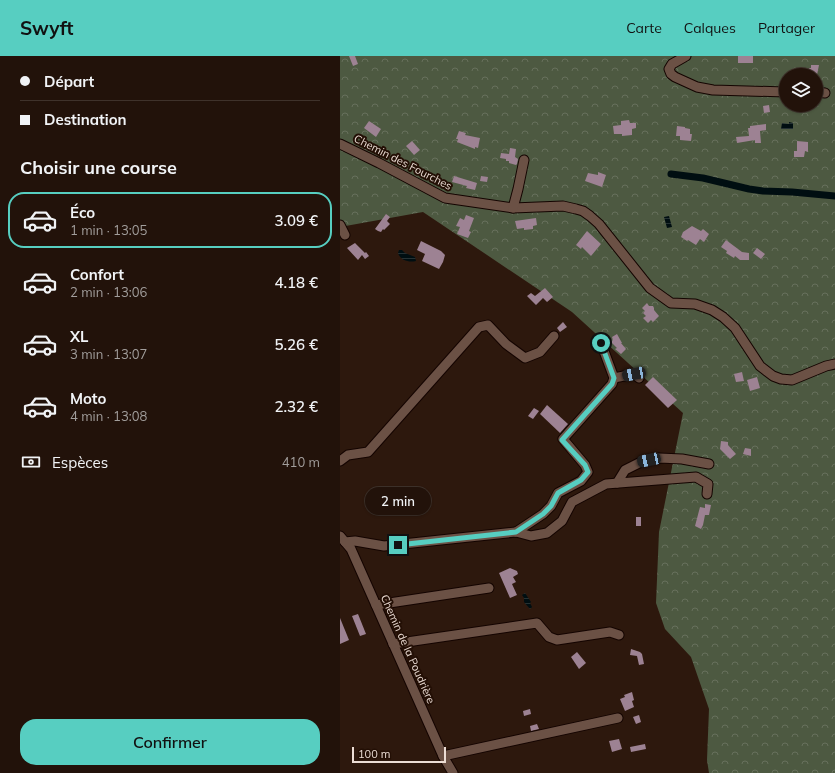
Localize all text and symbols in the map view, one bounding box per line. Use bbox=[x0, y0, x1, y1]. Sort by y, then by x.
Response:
text: Swyft bbox=[20, 16, 74, 40]
text: Carte bbox=[626, 19, 662, 37]
text: Calques bbox=[684, 19, 736, 37]
text: Partager bbox=[758, 19, 815, 37]
map controls bbox=[779, 68, 823, 112]
button: layers bbox=[779, 68, 823, 112]
text: Départ bbox=[44, 72, 94, 91]
text: Destination bbox=[44, 110, 127, 129]
street label: Chemin des Fourches bbox=[352, 131, 454, 193]
text: Choisir une course bbox=[20, 156, 177, 179]
icon: car bbox=[22, 202, 58, 238]
text: Éco bbox=[70, 203, 95, 222]
text: 3.09 € bbox=[274, 211, 318, 230]
text: 1 min · 13:05 bbox=[70, 222, 147, 238]
icon: car bbox=[22, 264, 58, 300]
text: Confort bbox=[70, 265, 124, 284]
text: 4.18 € bbox=[274, 273, 318, 292]
text: 2 min · 13:06 bbox=[70, 284, 147, 300]
icon: car bbox=[22, 326, 58, 362]
text: XL bbox=[70, 327, 88, 346]
route start bbox=[592, 334, 610, 352]
text: 5.26 € bbox=[274, 335, 318, 354]
text: 3 min · 13:07 bbox=[70, 346, 147, 362]
car bbox=[621, 366, 647, 382]
icon: car bbox=[22, 388, 58, 424]
text: Moto bbox=[70, 389, 106, 408]
text: 2.32 € bbox=[274, 397, 318, 416]
text: 4 min · 13:08 bbox=[70, 408, 147, 424]
icon: cash bbox=[20, 451, 42, 473]
car bbox=[636, 452, 662, 468]
text: Espèces bbox=[52, 453, 108, 472]
text: 410 m bbox=[282, 454, 320, 470]
callout: 2 min bbox=[365, 487, 431, 515]
text: 2 min bbox=[381, 493, 415, 509]
route end bbox=[389, 536, 407, 554]
street label: Chemin de la Poudrière bbox=[378, 592, 438, 706]
button: Confirmer bbox=[20, 719, 320, 765]
scale bar bbox=[352, 745, 446, 764]
text: 100 m bbox=[358, 747, 390, 761]

